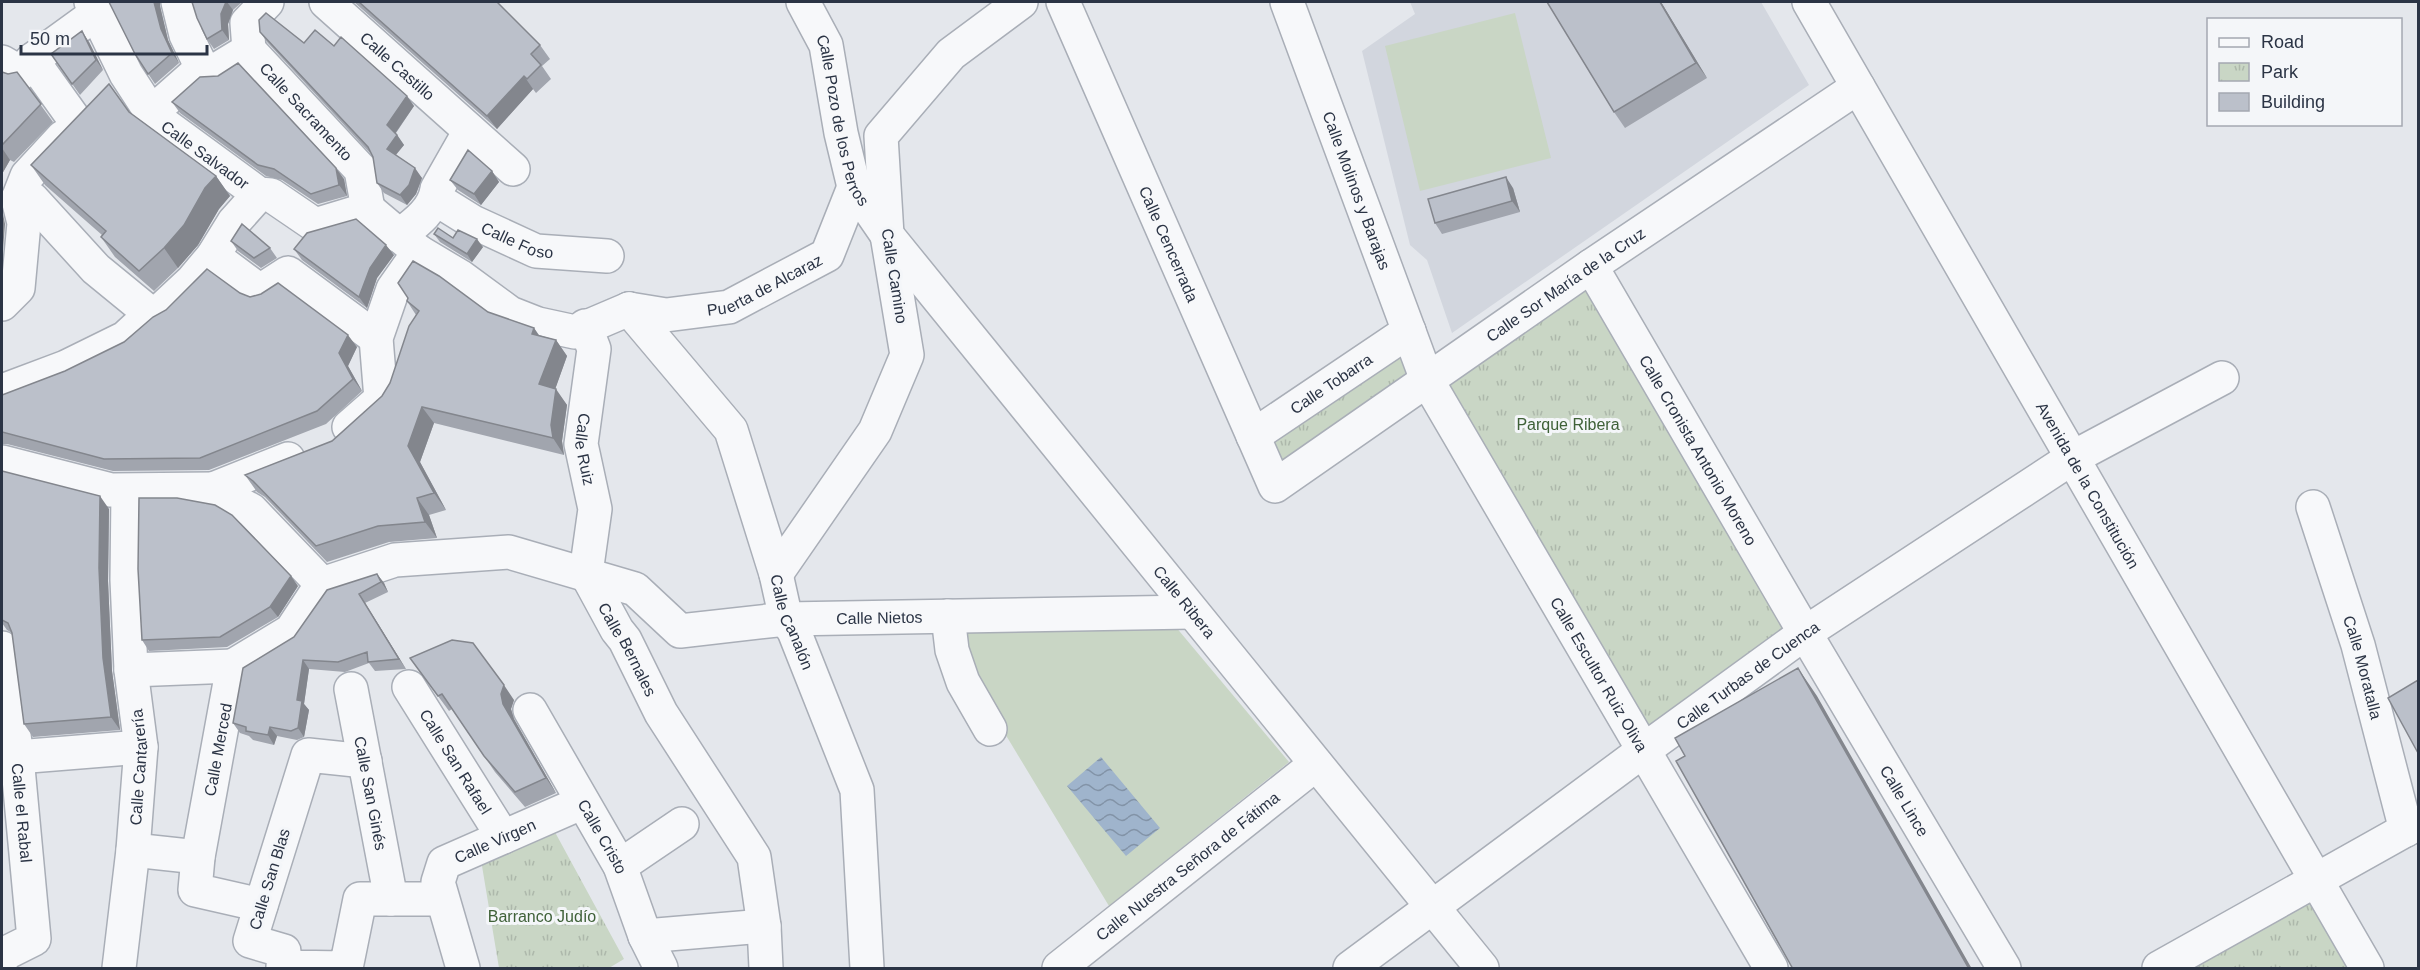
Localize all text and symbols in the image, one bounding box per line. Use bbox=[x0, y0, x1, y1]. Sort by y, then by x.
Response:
scale bar bbox=[21, 18, 207, 56]
legend bbox=[2207, 18, 2402, 126]
text: 50 m bbox=[30, 29, 70, 49]
street label: Calle Castillo bbox=[357, 29, 438, 104]
street label: Calle Pozo de los Perros bbox=[813, 32, 872, 209]
text: Road bbox=[2261, 32, 2304, 52]
street label: Calle Sacramento bbox=[256, 59, 356, 164]
text: Park bbox=[2261, 62, 2299, 82]
text: Building bbox=[2261, 92, 2325, 112]
street label: Calle Molinos y Barajas bbox=[1319, 109, 1393, 272]
street label: Calle Salvador bbox=[158, 117, 253, 193]
street label: Calle Cencerrada bbox=[1136, 184, 1201, 305]
street label: Calle Foso bbox=[478, 219, 554, 261]
street label: Calle Sor María de la Cruz bbox=[1483, 224, 1648, 345]
street label: Calle Camino bbox=[879, 227, 910, 325]
street label: Puerta de Alcaraz bbox=[706, 251, 825, 319]
street label: Calle Tobarra bbox=[1287, 350, 1375, 417]
street label: Calle Cronista Antonio Moreno bbox=[1636, 352, 1760, 548]
street label: Avenida de la Constitución bbox=[2033, 399, 2142, 572]
street label: Calle Ruiz bbox=[571, 412, 598, 487]
park label: Parque Ribera bbox=[1516, 416, 1620, 433]
street label: Calle Ribera bbox=[1150, 562, 1219, 642]
street label: Calle Canalón bbox=[767, 573, 816, 672]
street label: Calle Escultor Ruiz Oliva bbox=[1547, 594, 1651, 755]
street label: Calle Bernales bbox=[595, 600, 659, 699]
street label: Calle Nietos bbox=[836, 609, 923, 627]
street label: Calle Moratalla bbox=[2340, 613, 2385, 721]
street label: Calle Turbas de Cuenca bbox=[1673, 618, 1822, 733]
street label: Calle Merced bbox=[201, 702, 235, 798]
street label: Calle San Rafael bbox=[416, 706, 494, 817]
street label: Calle Cantarería bbox=[127, 708, 150, 826]
street label: Calle San Ginés bbox=[351, 735, 390, 852]
street label: Calle el Rabal bbox=[9, 762, 35, 863]
street label: Calle Lince bbox=[1877, 763, 1932, 840]
street label: Calle Nuestra Señora de Fátima bbox=[1093, 789, 1283, 944]
street label: Calle Cristo bbox=[574, 797, 630, 876]
street label: Calle Virgen bbox=[452, 816, 538, 866]
street label: Calle San Blas bbox=[246, 826, 293, 932]
park label: Barranco Judío bbox=[488, 908, 596, 925]

